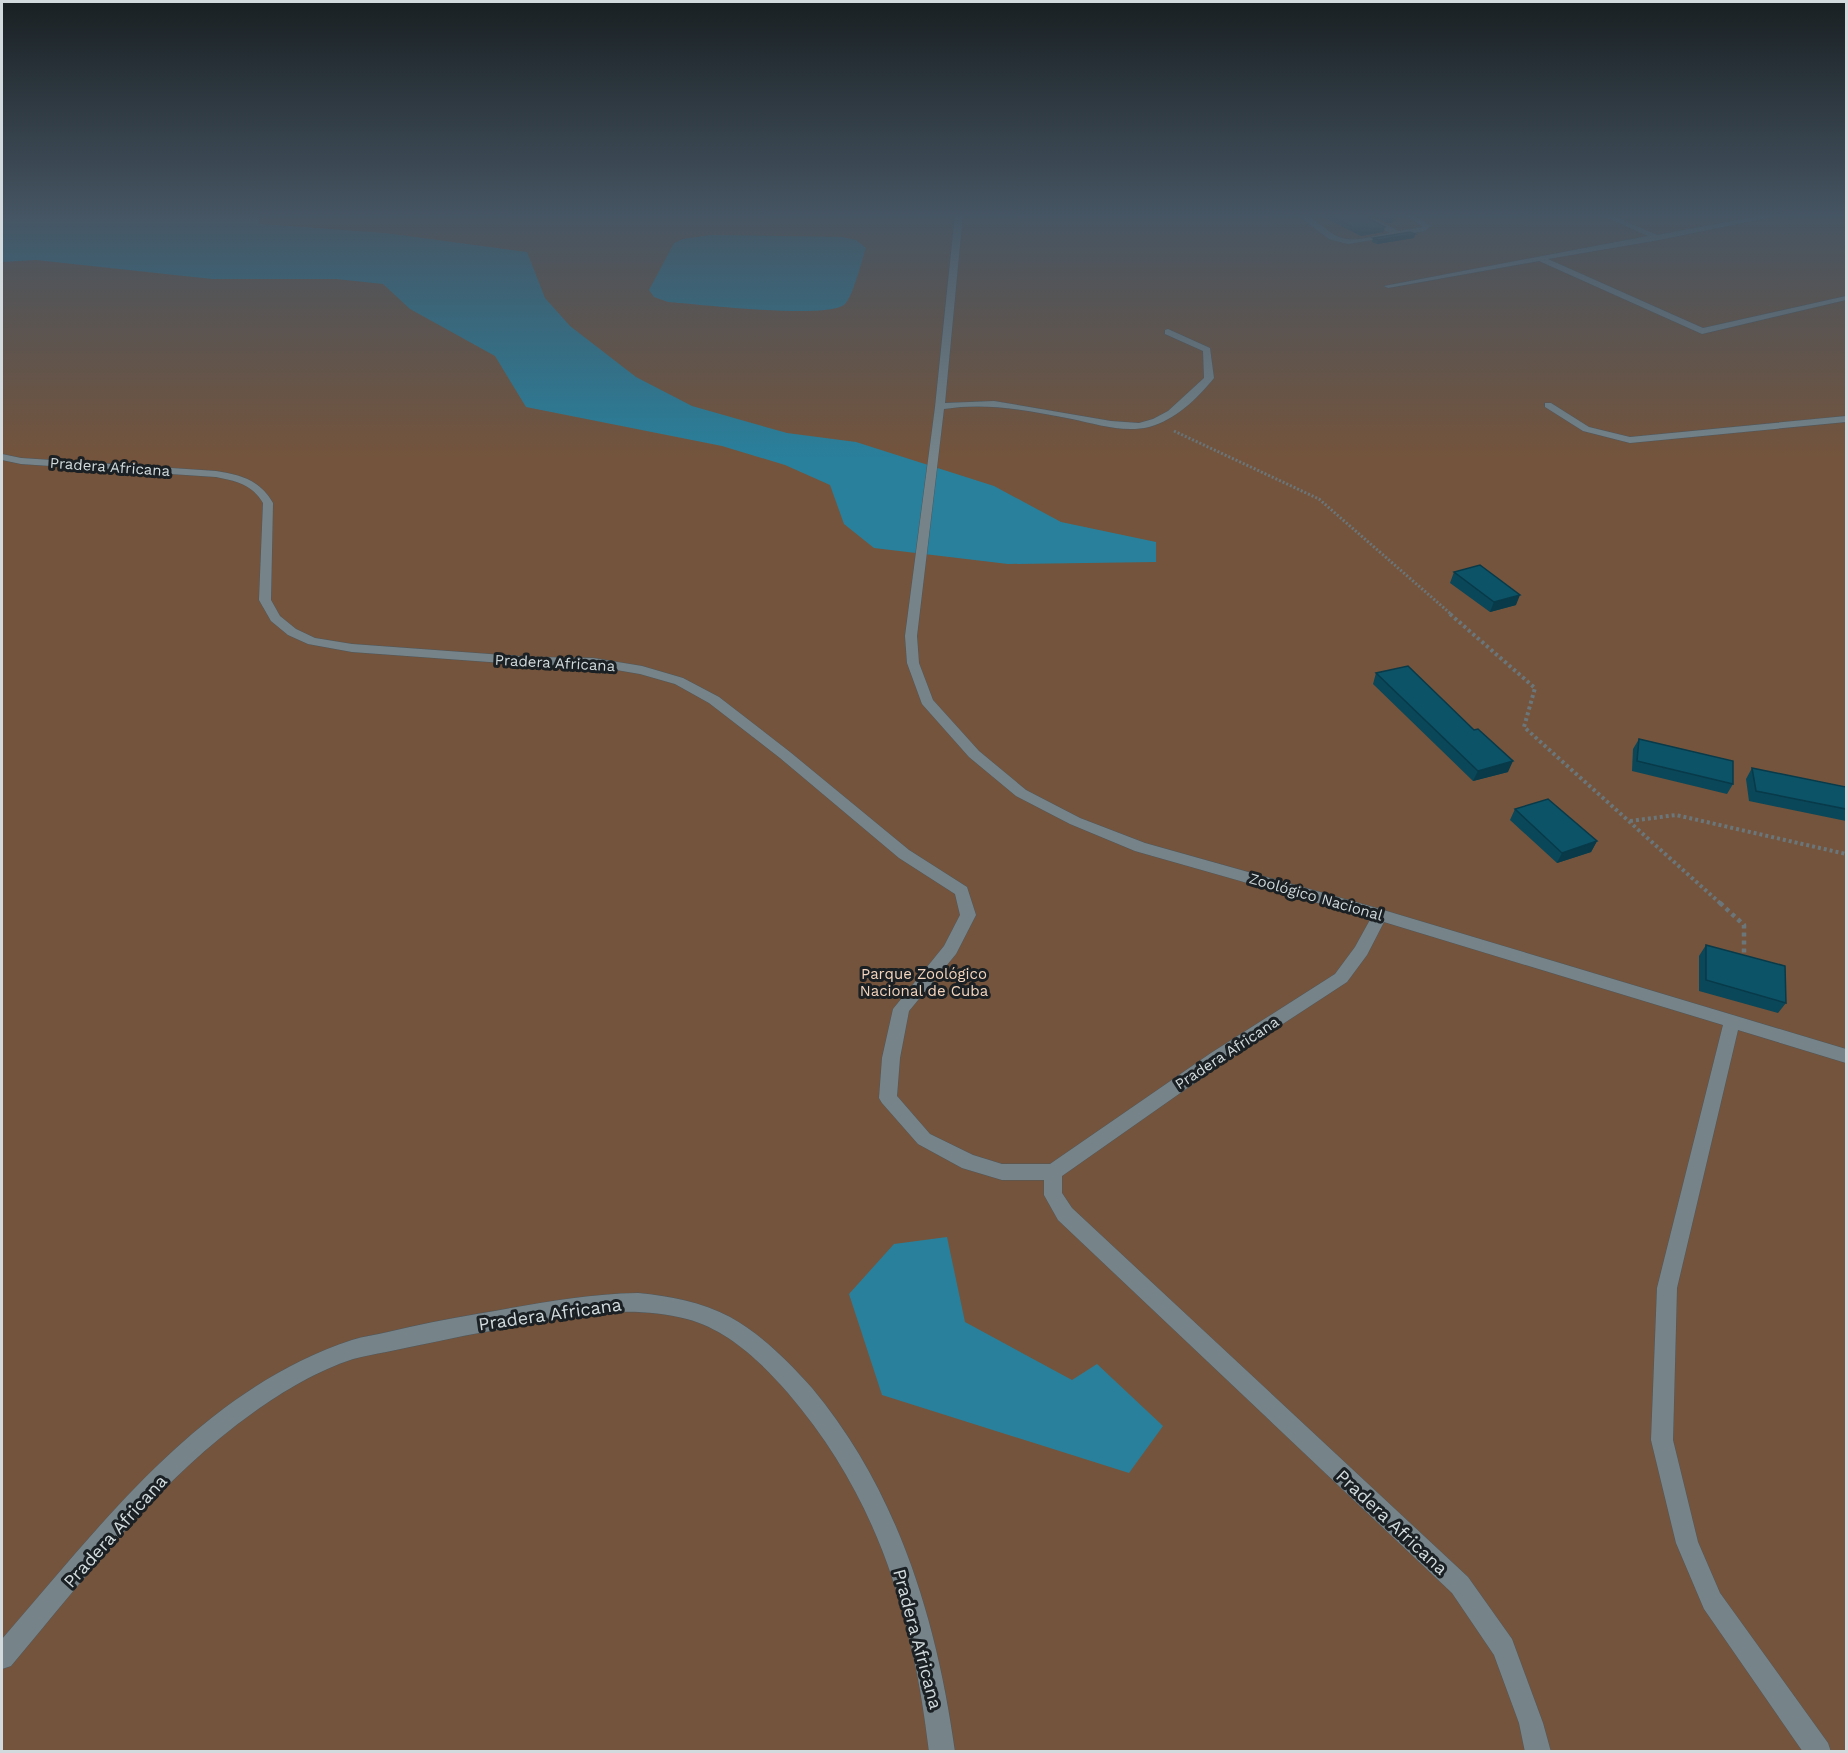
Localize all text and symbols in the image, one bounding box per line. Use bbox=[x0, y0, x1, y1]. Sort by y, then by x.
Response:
street label: Pradera Africana bbox=[49, 454, 171, 480]
street label: Pradera Africana bbox=[494, 651, 616, 675]
street label: Zoológico Nacional bbox=[1247, 869, 1385, 925]
park label: Parque Zoológico Nacional de Cuba bbox=[860, 965, 989, 1000]
street label: Pradera Africana bbox=[1172, 1012, 1283, 1093]
street label: Pradera Africana bbox=[477, 1294, 623, 1334]
street label: Pradera Africana bbox=[1332, 1465, 1452, 1579]
street label: Pradera Africana bbox=[59, 1470, 171, 1592]
street label: Pradera Africana bbox=[889, 1566, 947, 1712]

